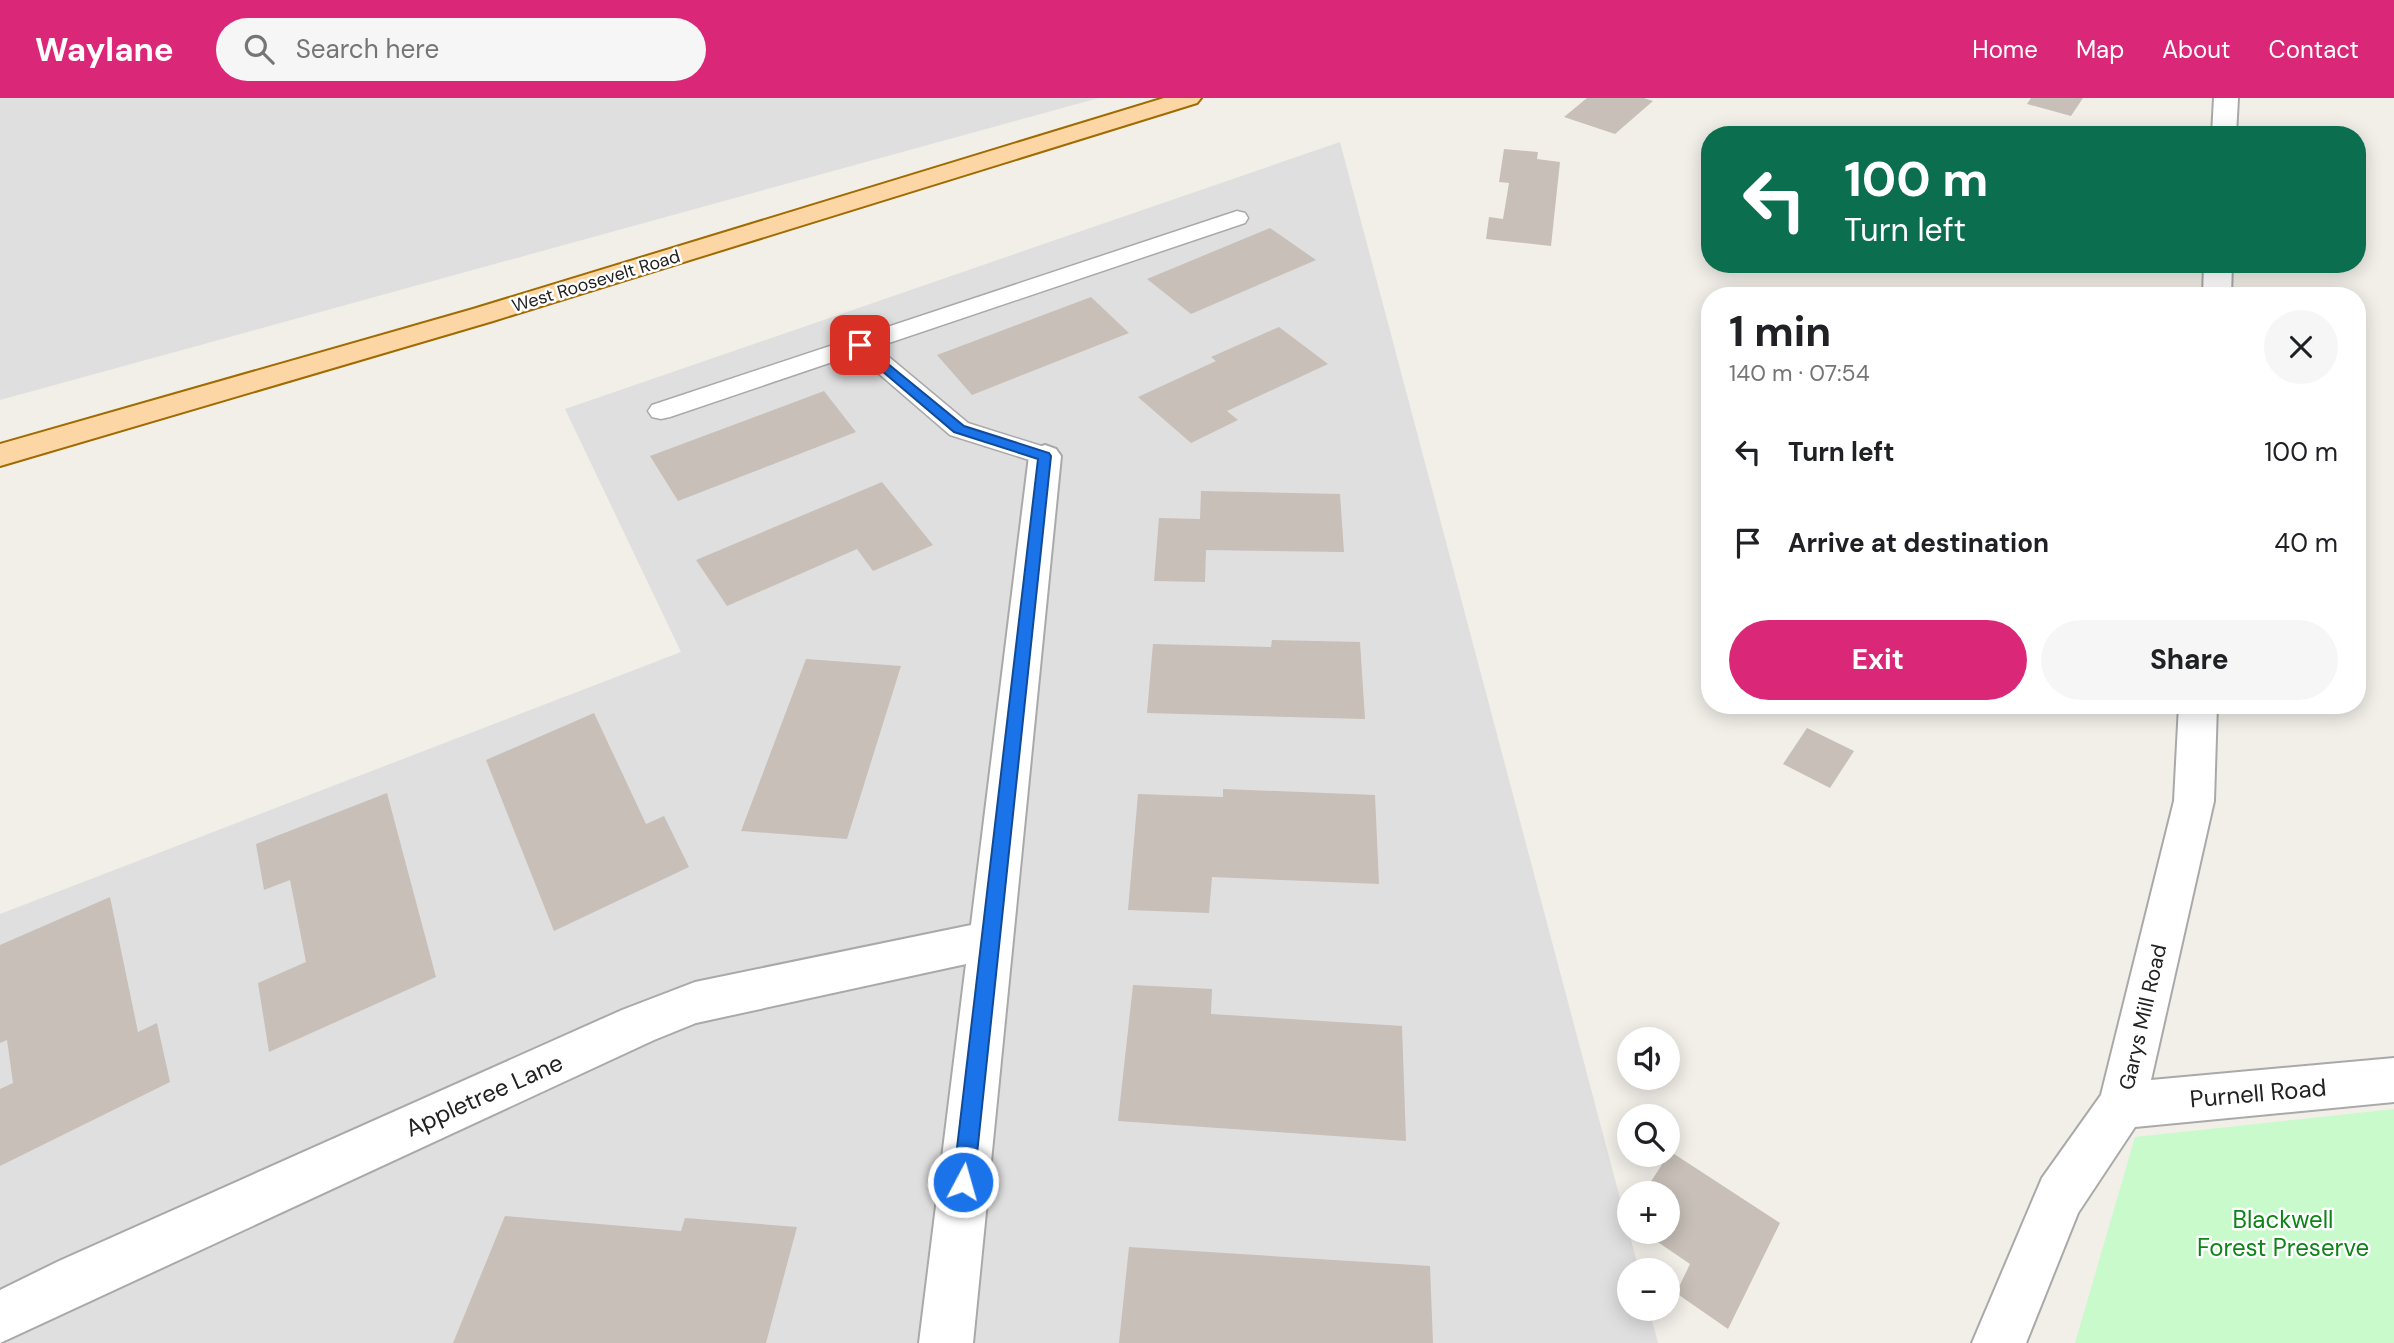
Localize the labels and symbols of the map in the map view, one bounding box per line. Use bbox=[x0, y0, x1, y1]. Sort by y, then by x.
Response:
street label: West Roosevelt Road bbox=[509, 244, 683, 318]
pin bbox=[830, 315, 890, 375]
street label: Garys Mill Road bbox=[2113, 941, 2173, 1093]
street label: Appletree Lane bbox=[400, 1046, 568, 1144]
street label: Purnell Road bbox=[2188, 1072, 2328, 1114]
position arrow bbox=[926, 1145, 1000, 1219]
park label: Blackwell Forest Preserve bbox=[2197, 1204, 2369, 1263]

